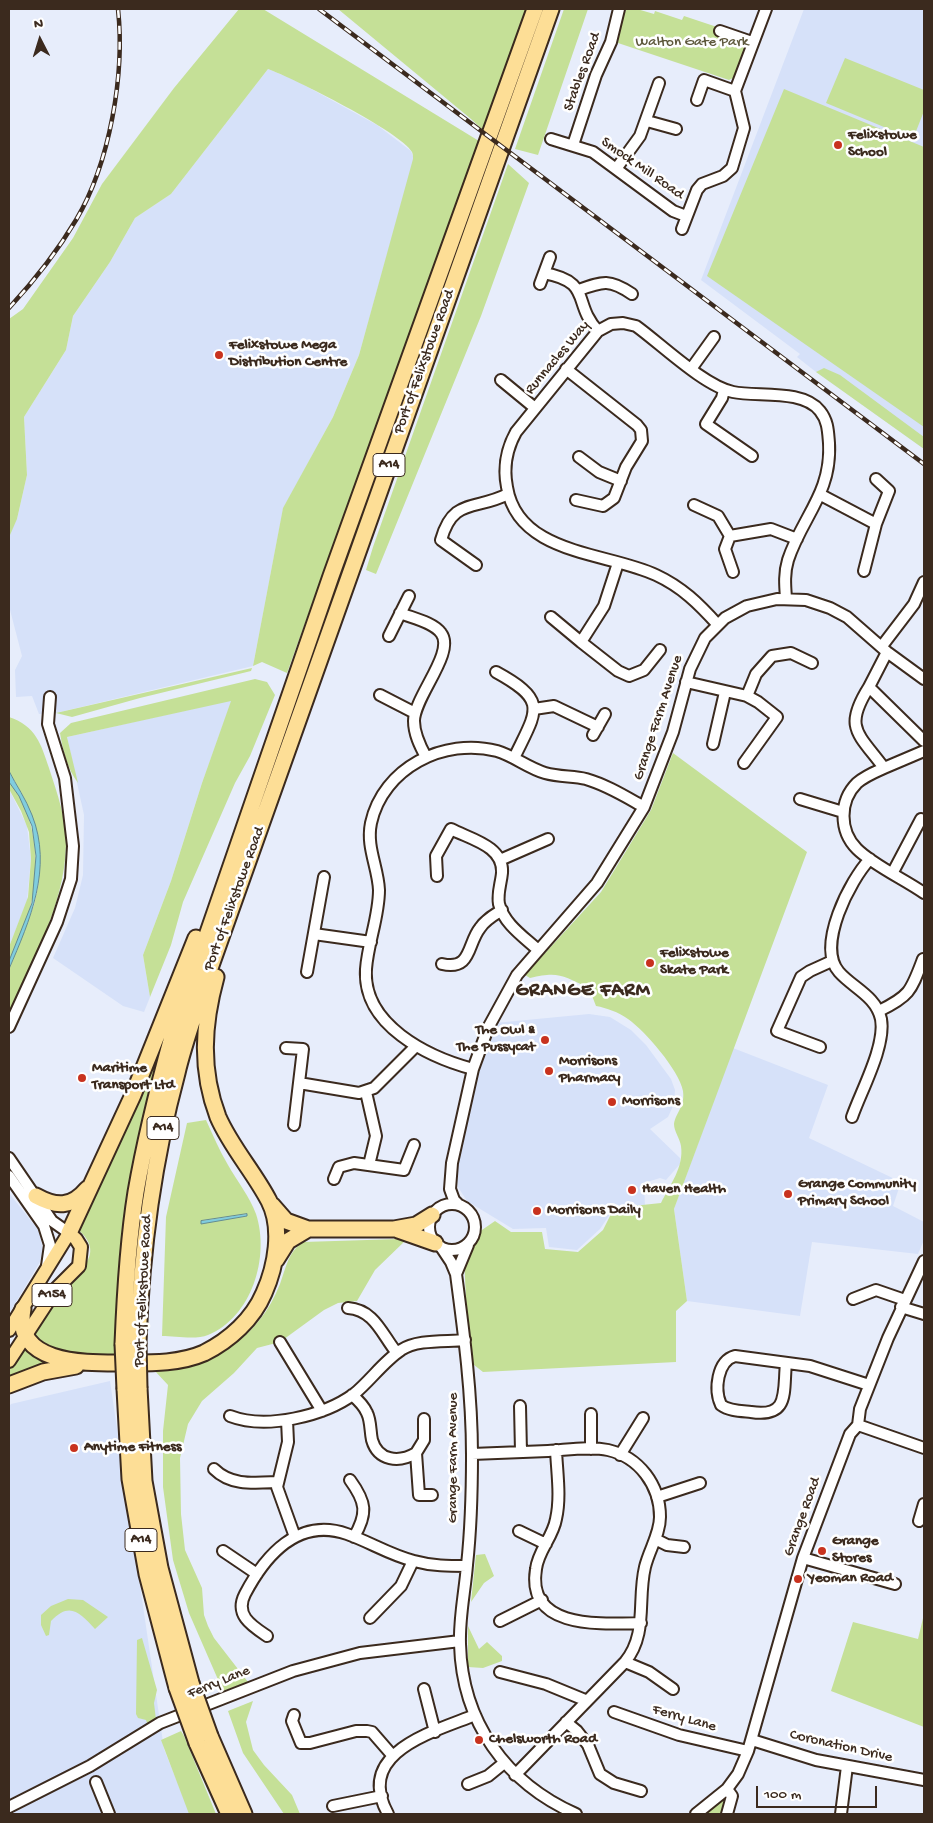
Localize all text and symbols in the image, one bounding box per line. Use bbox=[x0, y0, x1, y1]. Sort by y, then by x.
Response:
north arrow bbox=[15, 15, 65, 65]
text: N bbox=[33, 16, 44, 33]
street label: Stables Road bbox=[560, 30, 606, 114]
park label: Walton Gate Park bbox=[636, 34, 748, 52]
place label: Felixstowe School bbox=[848, 127, 917, 162]
street label: Smock Mill Road bbox=[597, 134, 687, 204]
marker: Felixstowe School bbox=[832, 139, 844, 151]
street label: Port of Felixstowe Road bbox=[391, 288, 459, 436]
street label: Runnacles Way bbox=[522, 317, 594, 399]
place label: Felixstowe Mega Distribution Centre bbox=[229, 337, 347, 372]
marker: Felixstowe Mega Distribution Centre bbox=[213, 349, 225, 361]
road number: A14 bbox=[373, 454, 405, 476]
street label: Grange Farm Avenue bbox=[630, 653, 688, 783]
street label: Port of Felixstowe Road bbox=[201, 825, 269, 973]
place label: Felixstowe Skate Park bbox=[660, 945, 729, 980]
marker: Felixstowe Skate Park bbox=[644, 957, 656, 969]
district label: GRANGE FARM bbox=[514, 980, 652, 1004]
place label: The Owl & The Pussycat bbox=[457, 1022, 535, 1057]
marker: The Owl & The Pussycat bbox=[539, 1034, 551, 1046]
place label: Morrisons Pharmacy bbox=[559, 1053, 620, 1088]
place label: Maritime Transport Ltd bbox=[92, 1060, 175, 1095]
marker: Morrisons Pharmacy bbox=[543, 1065, 555, 1077]
marker: Maritime Transport Ltd bbox=[76, 1072, 88, 1084]
place label: Morrisons bbox=[622, 1093, 680, 1111]
marker: Morrisons bbox=[606, 1096, 618, 1108]
road number: A14 bbox=[147, 1116, 179, 1140]
place label: Grange Community Primary School bbox=[798, 1176, 916, 1211]
place label: Haven Health bbox=[642, 1181, 726, 1199]
marker: Haven Health bbox=[626, 1184, 638, 1196]
marker: Grange Community Primary School bbox=[782, 1188, 794, 1200]
place label: Morrisons Daily bbox=[547, 1202, 641, 1220]
marker: Morrisons Daily bbox=[531, 1205, 543, 1217]
street label: Port of Felixstowe Road bbox=[131, 1215, 157, 1367]
road number: A154 bbox=[32, 1284, 72, 1306]
street label: Grange Farm Avenue bbox=[445, 1393, 463, 1523]
place label: Anytime Fitness bbox=[84, 1439, 182, 1457]
marker: Anytime Fitness bbox=[68, 1442, 80, 1454]
street label: Grange Road bbox=[780, 1475, 826, 1559]
road number: A14 bbox=[125, 1528, 157, 1552]
place label: Grange Stores bbox=[832, 1533, 879, 1568]
marker: Grange Stores bbox=[816, 1545, 828, 1557]
place label: Yeoman Road bbox=[808, 1570, 893, 1588]
marker: Yeoman Road bbox=[792, 1573, 804, 1585]
street label: Ferry Lane bbox=[185, 1662, 253, 1704]
street label: Ferry Lane bbox=[650, 1701, 718, 1737]
street label: Coronation Drive bbox=[788, 1726, 894, 1768]
place label: Chelsworth Road bbox=[489, 1731, 597, 1749]
marker: Chelsworth Road bbox=[473, 1734, 485, 1746]
scale bar bbox=[758, 1776, 879, 1808]
text: 100 m bbox=[764, 1786, 801, 1804]

